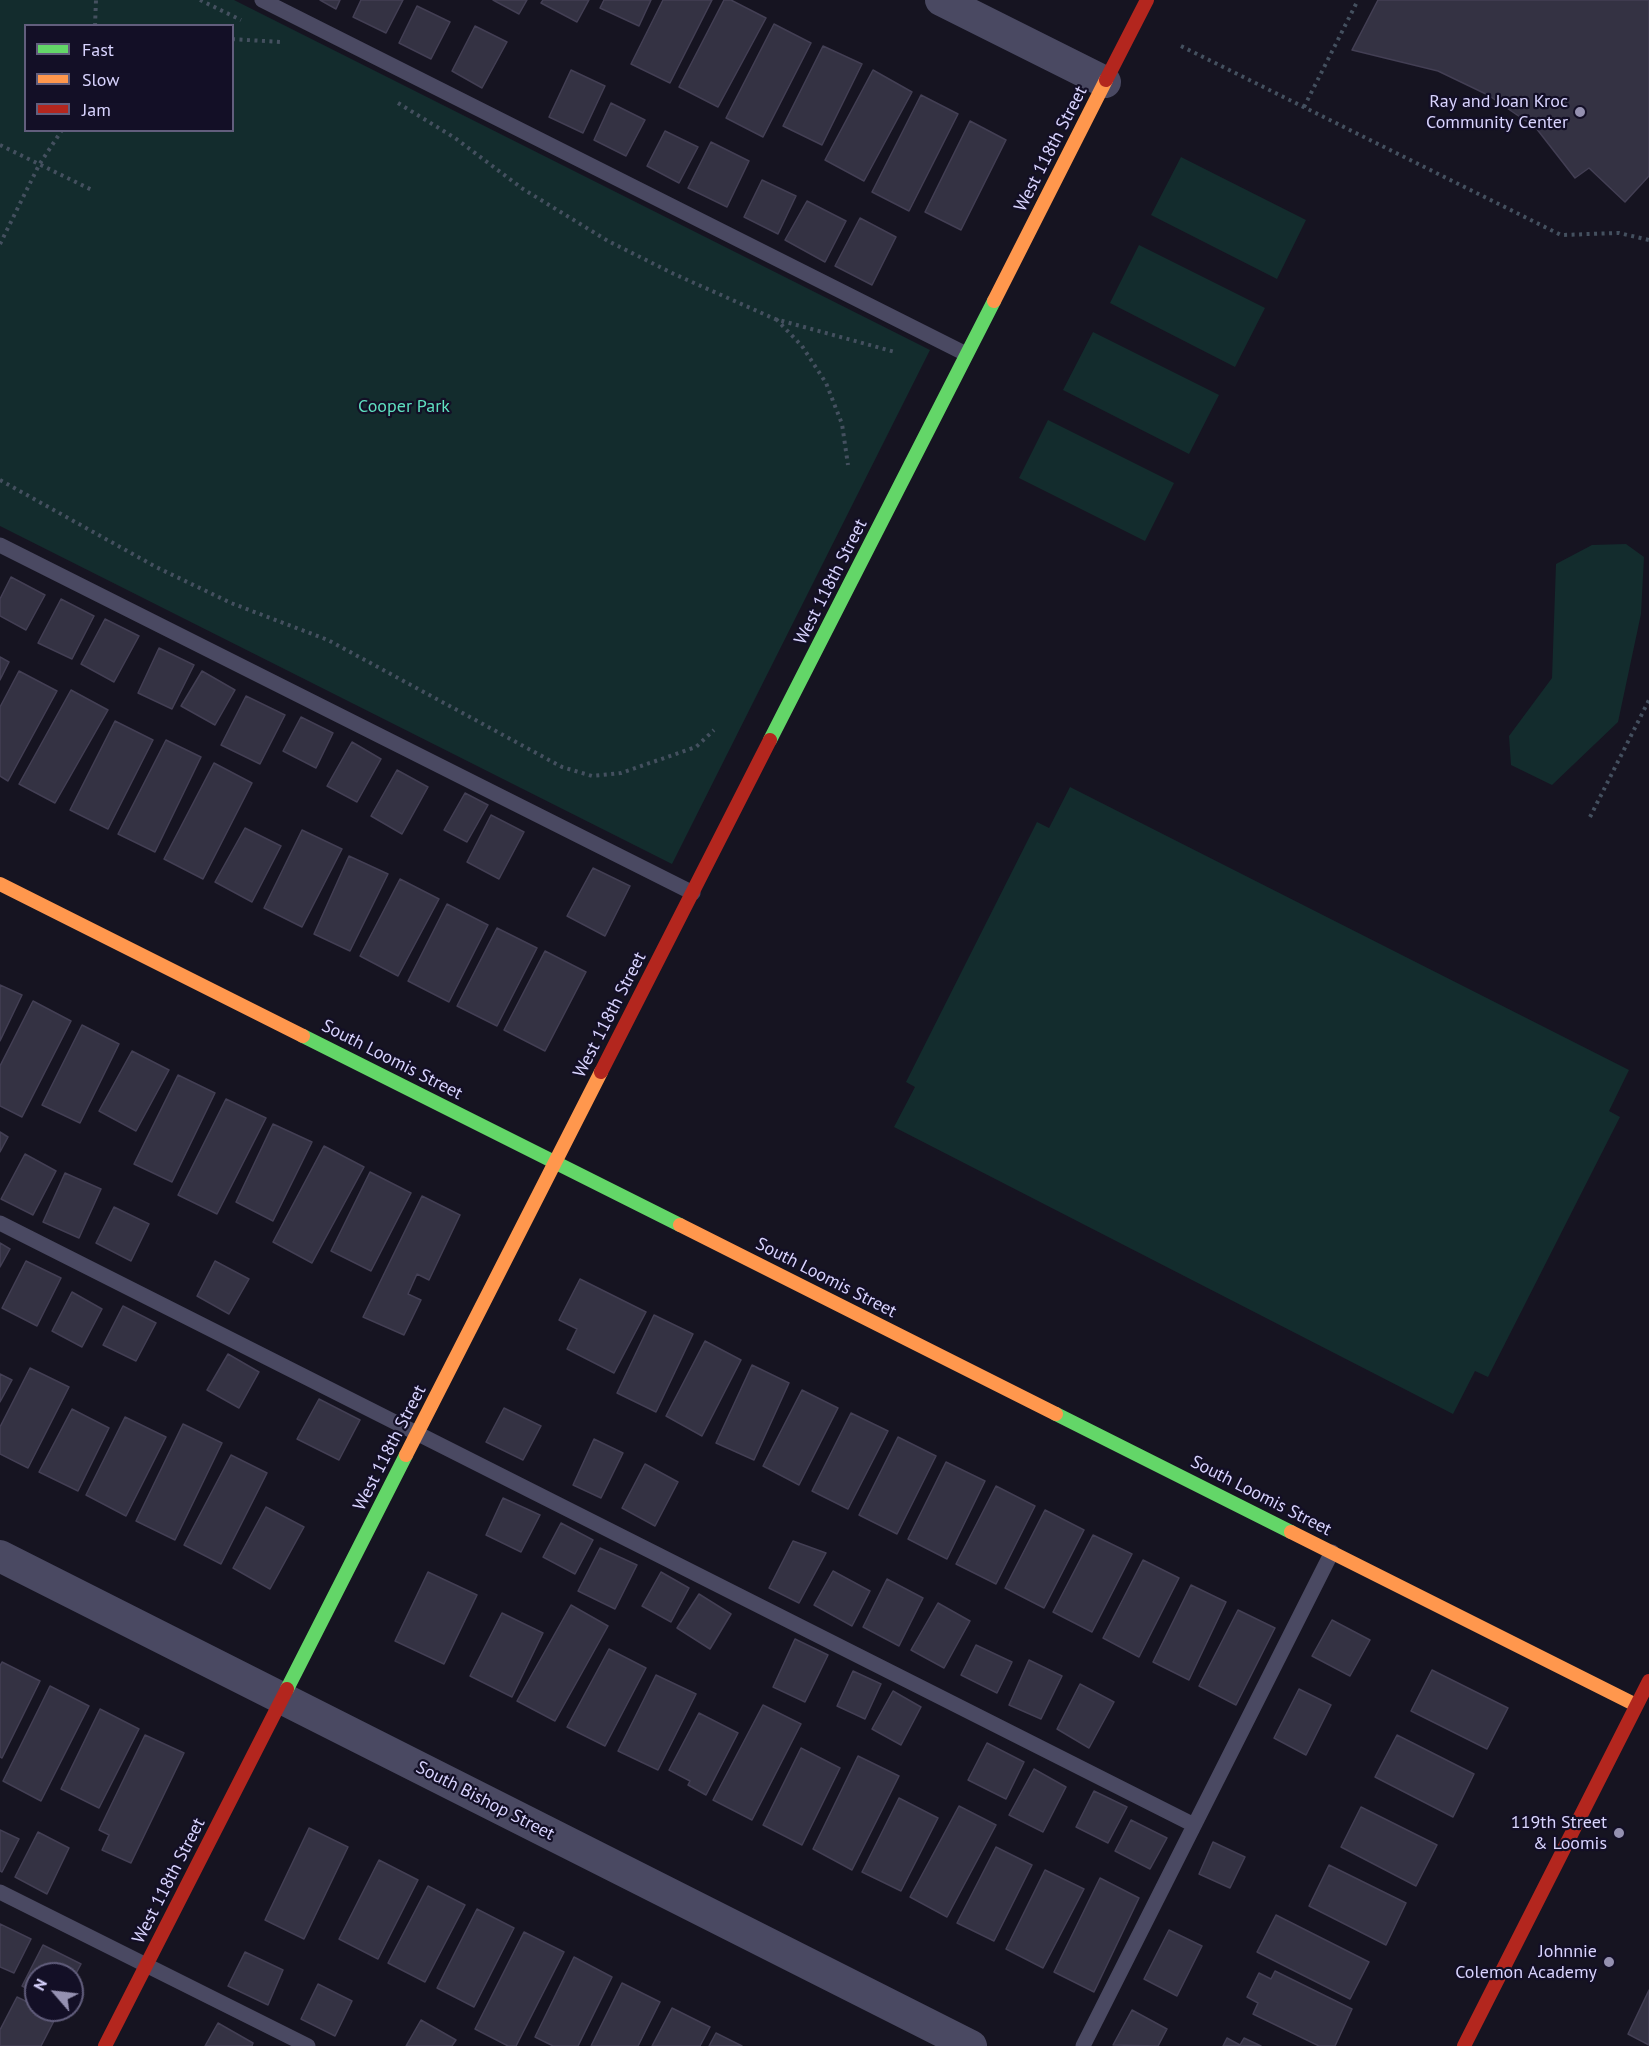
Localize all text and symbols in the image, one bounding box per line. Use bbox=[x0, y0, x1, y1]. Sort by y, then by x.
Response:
legend bbox=[24, 24, 234, 132]
text: Fast bbox=[82, 38, 114, 61]
text: Slow bbox=[82, 68, 120, 91]
street label: West 118th Street bbox=[1010, 83, 1092, 215]
place label: Ray and Joan Kroc Community Center bbox=[1426, 91, 1568, 134]
text: Jam bbox=[82, 98, 111, 121]
marker: Ray and Joan Kroc Community Center bbox=[1573, 105, 1587, 119]
park label: Cooper Park bbox=[358, 396, 450, 418]
street label: West 118th Street bbox=[790, 516, 872, 648]
street label: West 118th Street bbox=[569, 949, 651, 1081]
street label: South Loomis Street bbox=[318, 1015, 466, 1105]
street label: South Loomis Street bbox=[752, 1233, 900, 1323]
street label: West 118th Street bbox=[349, 1382, 431, 1514]
street label: South Loomis Street bbox=[1187, 1451, 1335, 1541]
street label: South Bishop Street bbox=[412, 1757, 558, 1845]
place label: 119th Street & Loomis bbox=[1511, 1812, 1607, 1854]
street label: West 118th Street bbox=[128, 1815, 210, 1947]
marker: 119th Street & Loomis bbox=[1612, 1826, 1626, 1840]
place label: Johnnie Colemon Academy bbox=[1455, 1941, 1597, 1984]
marker: Johnnie Colemon Academy bbox=[1602, 1955, 1616, 1969]
north arrow bbox=[24, 1962, 84, 2022]
text: N bbox=[29, 1975, 51, 1994]

